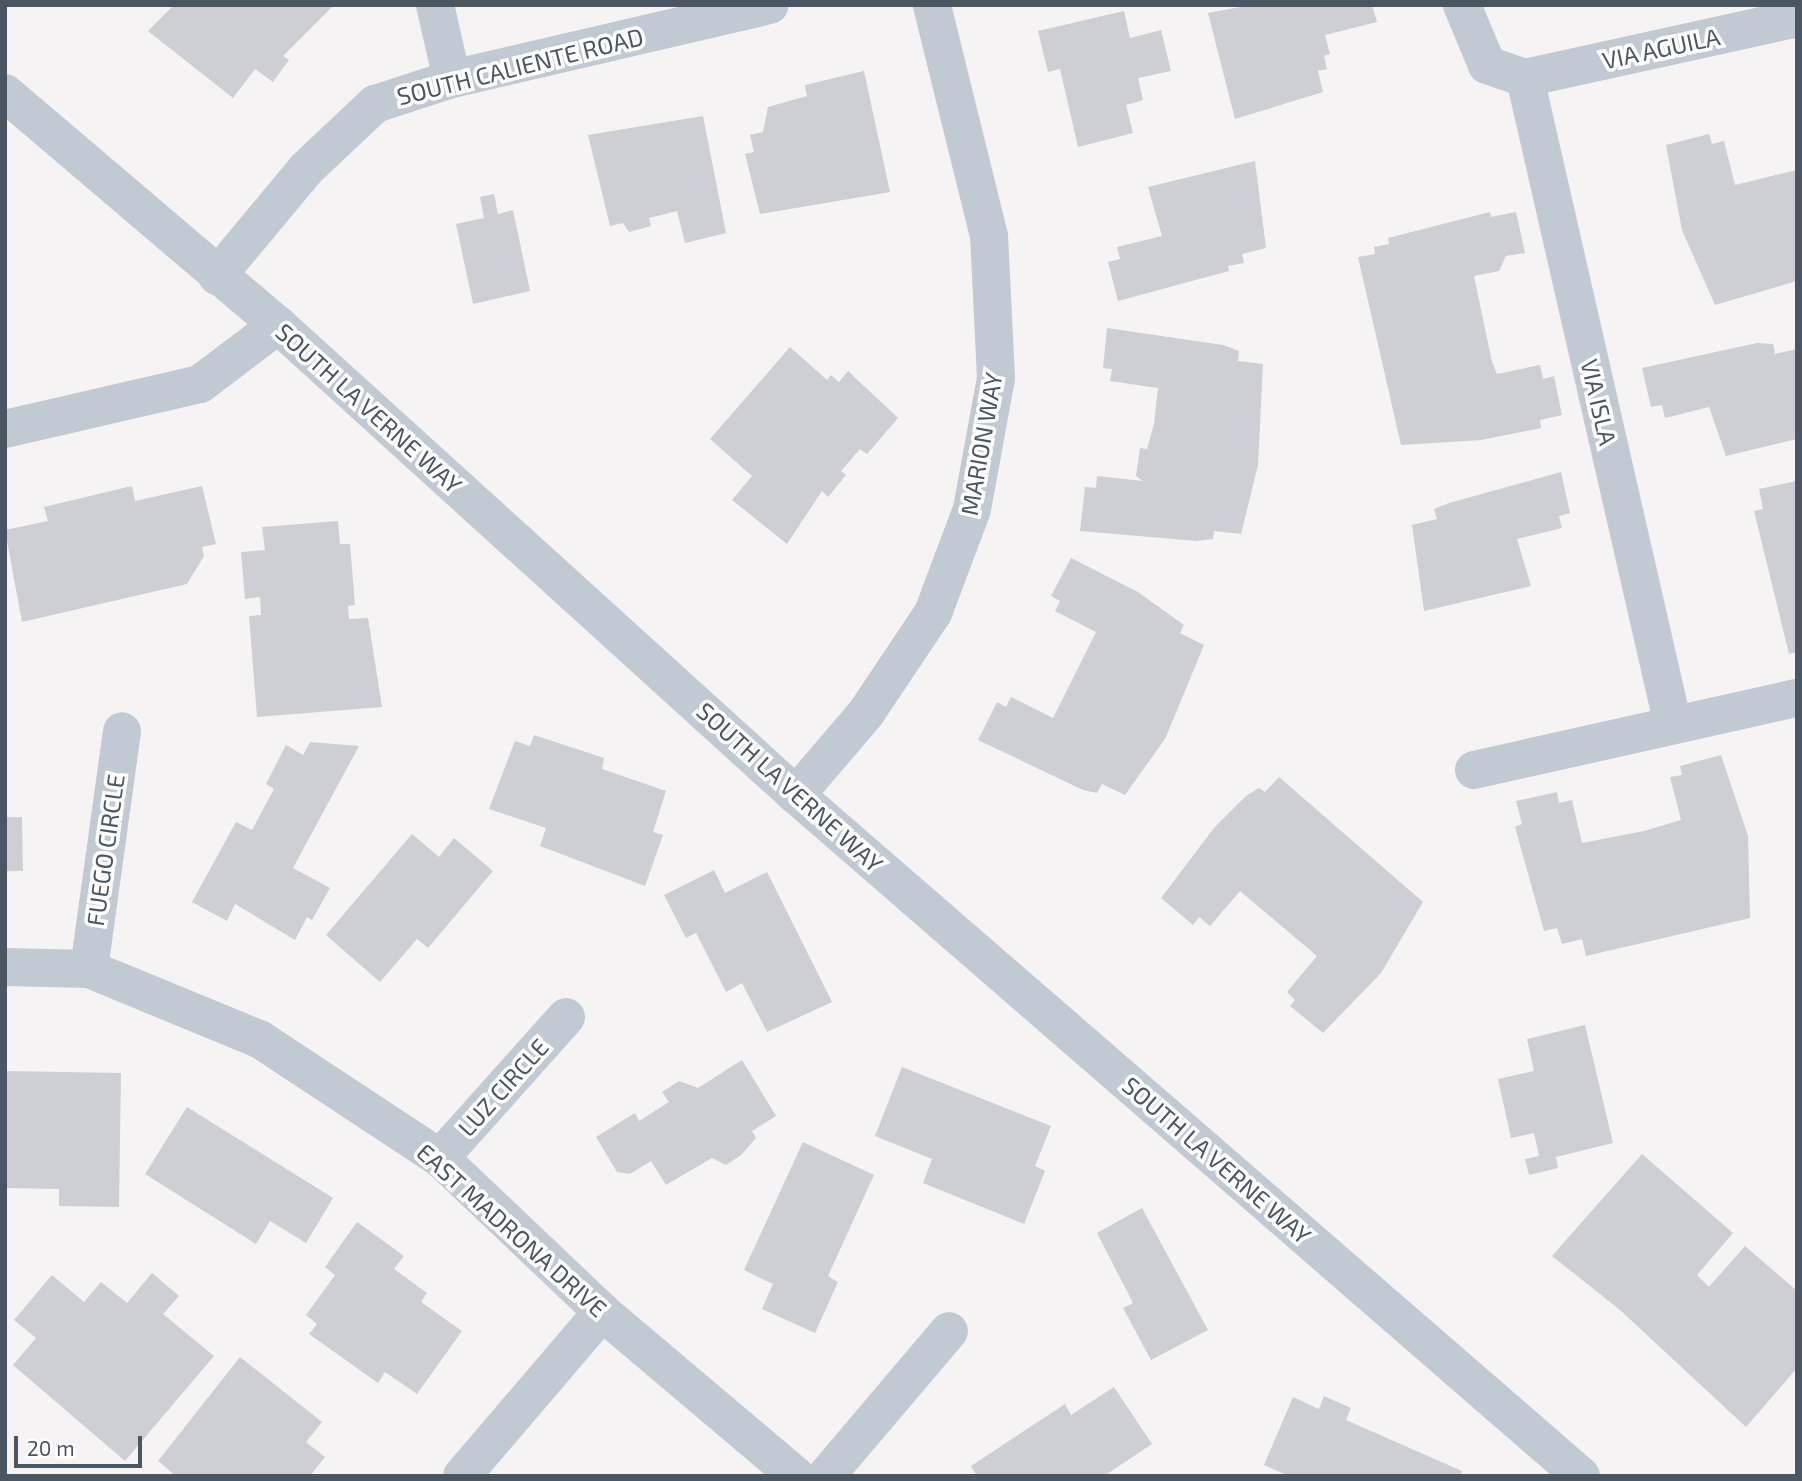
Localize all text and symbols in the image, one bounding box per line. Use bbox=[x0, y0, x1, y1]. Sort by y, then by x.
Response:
street label: SOUTH CALIENTE ROAD bbox=[394, 21, 646, 111]
street label: VIA AGUILA bbox=[1599, 21, 1723, 75]
street label: SOUTH LA VERNE WAY bbox=[270, 316, 468, 500]
street label: VIA ISLA bbox=[1575, 356, 1623, 448]
street label: MARION WAY bbox=[954, 370, 1008, 518]
street label: SOUTH LA VERNE WAY bbox=[691, 695, 889, 879]
street label: FUEGO CIRCLE bbox=[80, 772, 130, 928]
street label: LUZ CIRCLE bbox=[452, 1032, 554, 1142]
street label: SOUTH LA VERNE WAY bbox=[1116, 1070, 1318, 1250]
street label: EAST MADRONA DRIVE bbox=[411, 1137, 613, 1323]
scale bar bbox=[18, 1422, 145, 1466]
text: 20 m bbox=[27, 1435, 75, 1460]

